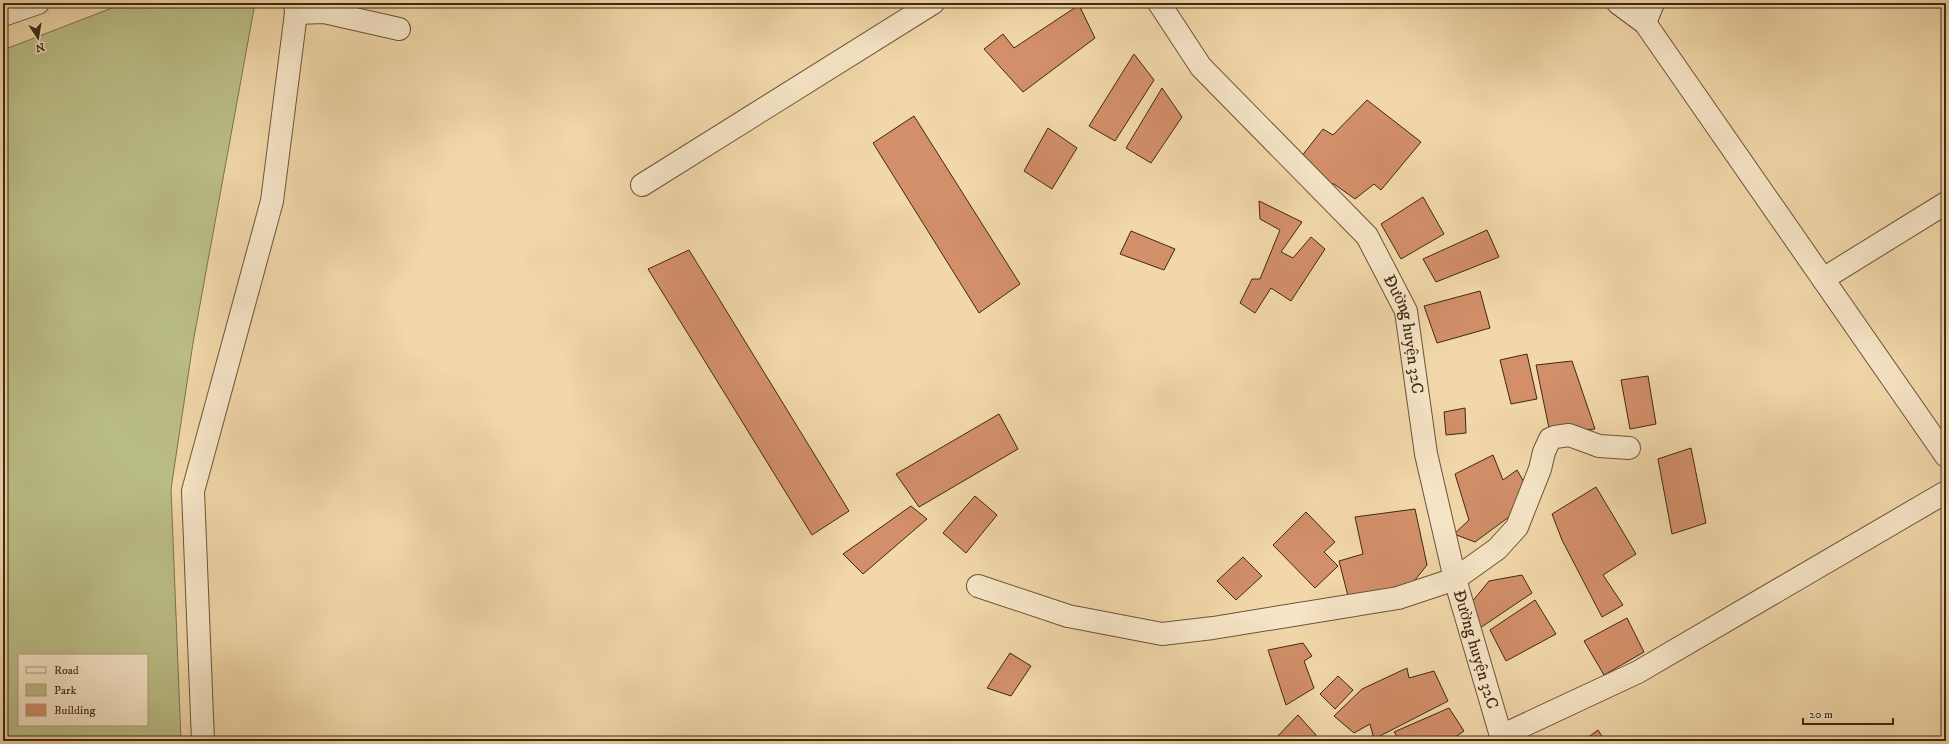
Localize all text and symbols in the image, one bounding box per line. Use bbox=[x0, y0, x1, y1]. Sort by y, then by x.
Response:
north arrow bbox=[18, 18, 58, 58]
text: N bbox=[34, 39, 46, 55]
street label: Đường huyện 32C bbox=[1378, 271, 1428, 395]
street label: Đường huyện 32C bbox=[1448, 587, 1503, 711]
legend bbox=[18, 654, 148, 726]
text: Road bbox=[54, 663, 79, 678]
text: Park bbox=[54, 683, 76, 698]
scale bar bbox=[1803, 700, 1893, 726]
text: Building bbox=[54, 703, 95, 718]
text: 20 m bbox=[1809, 707, 1833, 722]

